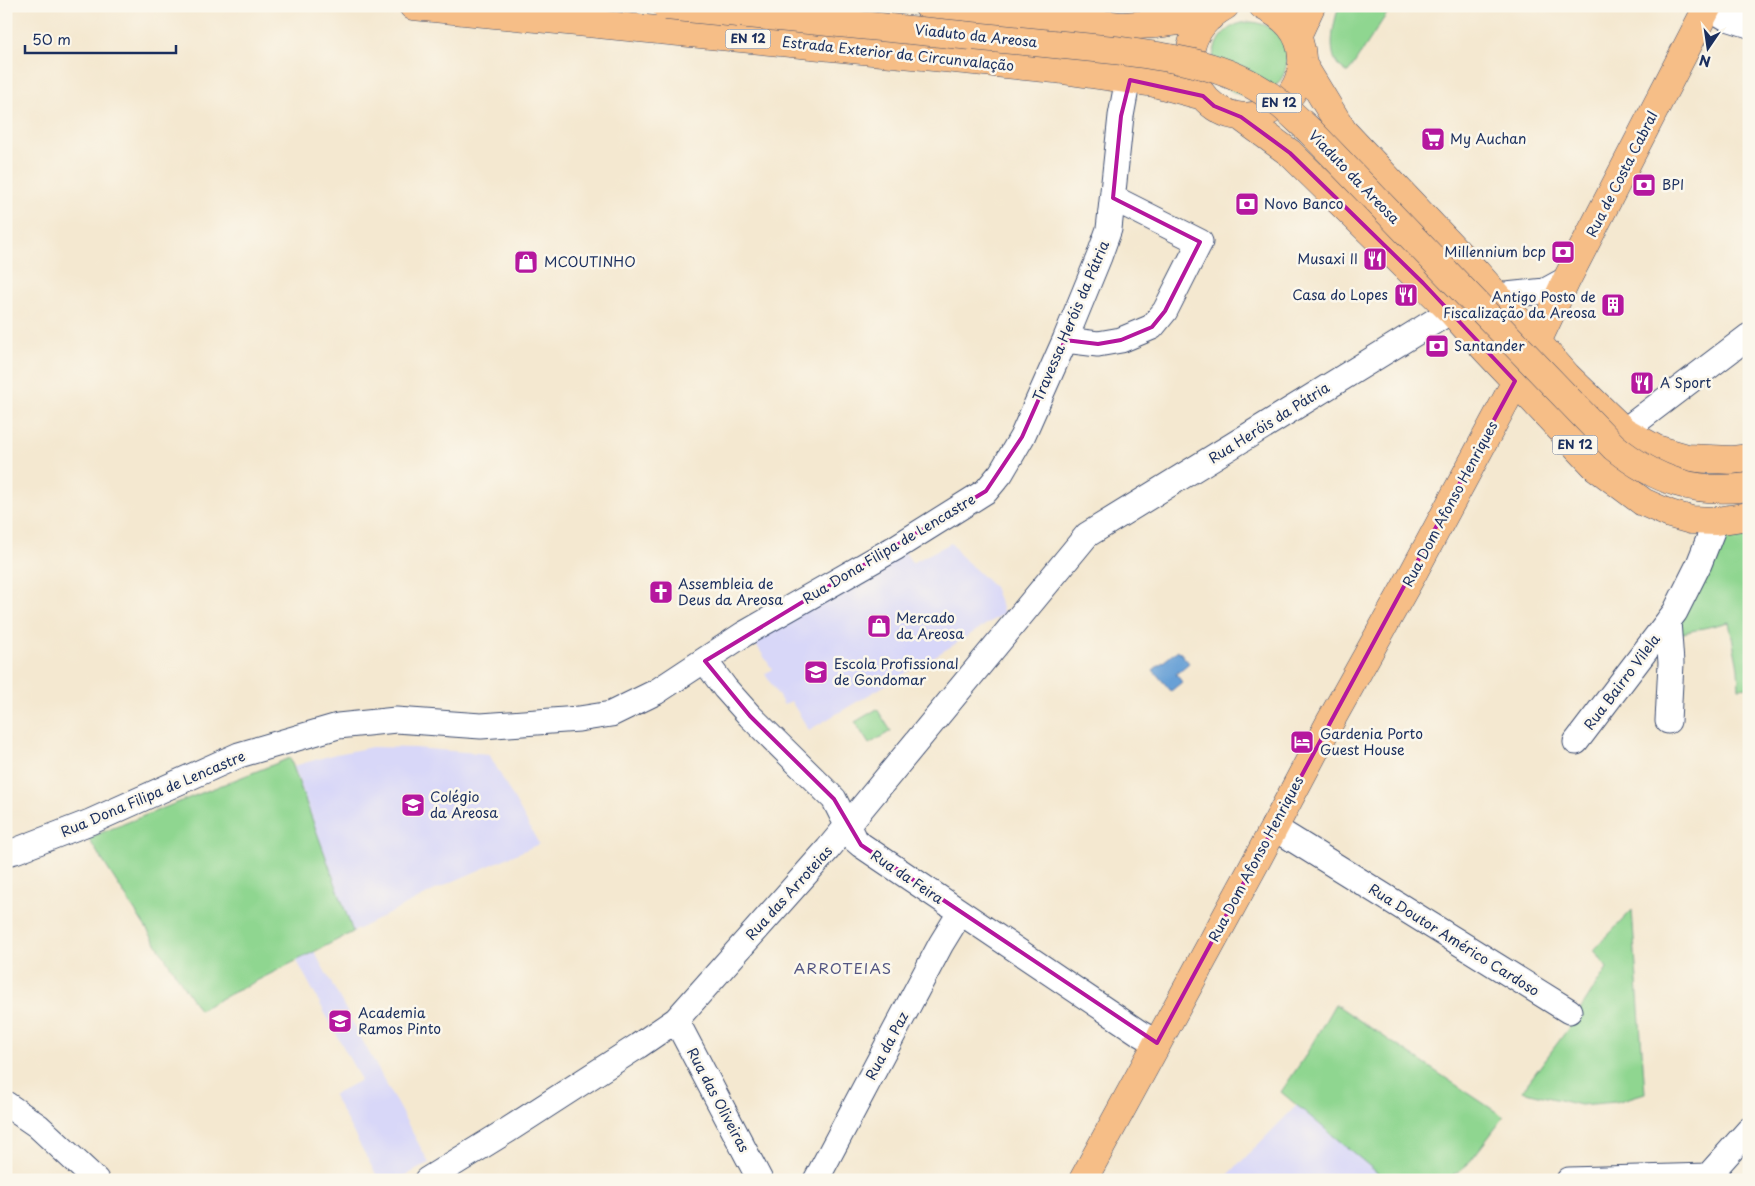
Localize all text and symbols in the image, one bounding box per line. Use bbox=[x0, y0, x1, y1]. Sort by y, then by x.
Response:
street label: Viaduto da Areosa bbox=[914, 19, 1039, 52]
scale bar bbox=[25, 22, 176, 54]
north arrow bbox=[1682, 22, 1732, 72]
text: 50 m bbox=[32, 27, 71, 50]
road number: EN 12 bbox=[726, 30, 770, 48]
street label: Estrada Exterior da Circunvalação bbox=[781, 31, 1015, 76]
text: N bbox=[1697, 50, 1713, 73]
road number: EN 12 bbox=[1256, 94, 1302, 112]
street label: Rua de Costa Cabral bbox=[1581, 107, 1662, 241]
street label: Viaduto da Areosa bbox=[1304, 125, 1405, 228]
supermarket icon: My Auchan bbox=[1420, 126, 1446, 152]
place label: My Auchan bbox=[1450, 128, 1526, 149]
bank icon: BPI bbox=[1631, 172, 1657, 198]
place label: BPI bbox=[1662, 174, 1684, 195]
bank icon: Novo Banco bbox=[1234, 191, 1260, 217]
place label: Novo Banco bbox=[1264, 193, 1344, 214]
street label: Travessa Heróis da Pátria bbox=[1027, 237, 1114, 405]
bank icon: Millennium bcp bbox=[1550, 239, 1576, 265]
place label: Millennium bcp bbox=[1444, 241, 1546, 262]
restaurant icon: Musaxi II bbox=[1362, 246, 1388, 272]
place label: Musaxi II bbox=[1297, 248, 1358, 269]
shop icon: MCOUTINHO bbox=[513, 249, 539, 275]
place label: MCOUTINHO bbox=[544, 251, 636, 272]
restaurant icon: Casa do Lopes bbox=[1393, 282, 1419, 308]
place label: Casa do Lopes bbox=[1292, 284, 1388, 305]
place label: Antigo Posto de Fiscalização da Areosa bbox=[1443, 286, 1596, 323]
building icon: Antigo Posto de Fiscalização da Areosa bbox=[1600, 292, 1626, 318]
bank icon: Santander bbox=[1424, 333, 1450, 359]
place label: Santander bbox=[1454, 335, 1525, 356]
restaurant icon: A Sport bbox=[1629, 370, 1655, 396]
place label: A Sport bbox=[1660, 372, 1712, 393]
street label: Rua Heróis da Pátria bbox=[1204, 377, 1333, 468]
street label: Rua Dom Afonso Henriques bbox=[1397, 417, 1502, 590]
road number: EN 12 bbox=[1552, 436, 1598, 454]
street label: Rua Dona Filipa de Lencastre bbox=[798, 488, 979, 609]
place label: Assembleia de Deus da Areosa bbox=[678, 573, 783, 610]
church icon: Assembleia de Deus da Areosa bbox=[648, 579, 674, 605]
place label: Mercado da Areosa bbox=[896, 607, 964, 644]
shop icon: Mercado da Areosa bbox=[866, 613, 892, 639]
street label: Rua Bairro Vilela bbox=[1579, 629, 1665, 734]
place label: Escola Profissional de Gondomar bbox=[834, 653, 959, 690]
school or university icon: Escola Profissional de Gondomar bbox=[803, 659, 829, 685]
place label: Gardenia Porto Guest House bbox=[1320, 723, 1423, 760]
hotel icon: Gardenia Porto Guest House bbox=[1289, 729, 1315, 755]
street label: Rua Dona Filipa de Lencastre bbox=[57, 745, 248, 842]
street label: Rua Dom Afonso Henriques bbox=[1203, 772, 1308, 945]
place label: Colégio da Areosa bbox=[430, 786, 498, 823]
school or university icon: Colégio da Areosa bbox=[400, 792, 426, 818]
street label: Rua das Arroteias bbox=[740, 841, 837, 945]
street label: Rua da Feira bbox=[867, 844, 948, 909]
street label: Rua Doutor Américo Cardoso bbox=[1365, 878, 1544, 1001]
district label: ARROTEIAS bbox=[794, 956, 892, 979]
place label: Academia Ramos Pinto bbox=[358, 1002, 441, 1039]
school or university icon: Academia Ramos Pinto bbox=[327, 1008, 353, 1034]
street label: Rua da Paz bbox=[860, 1008, 913, 1084]
street label: Rua das Oliveiras bbox=[682, 1044, 755, 1156]

